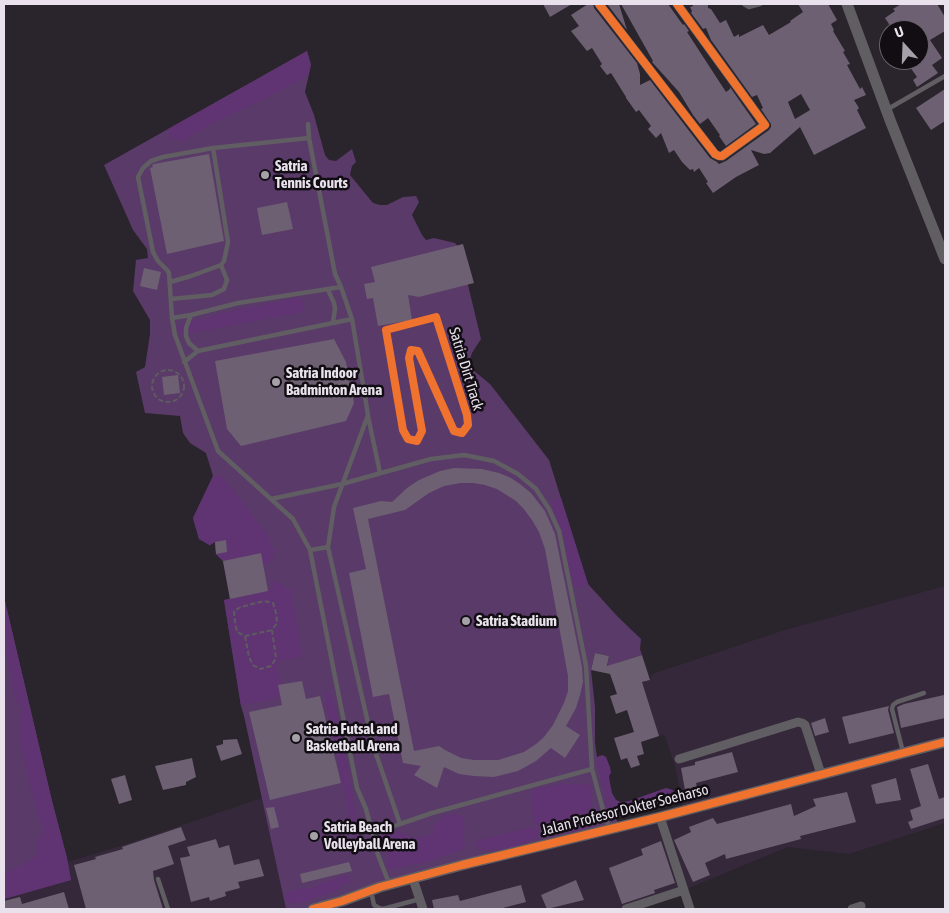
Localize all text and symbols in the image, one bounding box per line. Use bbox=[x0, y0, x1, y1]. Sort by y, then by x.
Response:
north arrow bbox=[879, 20, 929, 70]
text: U bbox=[893, 23, 906, 41]
place label: Satria Tennis Courts bbox=[275, 157, 348, 192]
marker: Satria Tennis Courts bbox=[259, 169, 271, 181]
street label: Satria Dirt Track bbox=[445, 325, 487, 413]
place label: Satria Indoor Badminton Arena bbox=[286, 364, 382, 399]
marker: Satria Indoor Badminton Arena bbox=[270, 376, 282, 388]
place label: Satria Stadium bbox=[476, 612, 557, 630]
marker: Satria Stadium bbox=[460, 615, 472, 627]
place label: Satria Futsal and Basketball Arena bbox=[306, 720, 400, 755]
marker: Satria Futsal and Basketball Arena bbox=[290, 732, 302, 744]
street label: Jalan Profesor Dokter Soeharso bbox=[540, 781, 710, 839]
place label: Satria Beach Volleyball Arena bbox=[324, 818, 416, 853]
marker: Satria Beach Volleyball Arena bbox=[308, 830, 320, 842]

